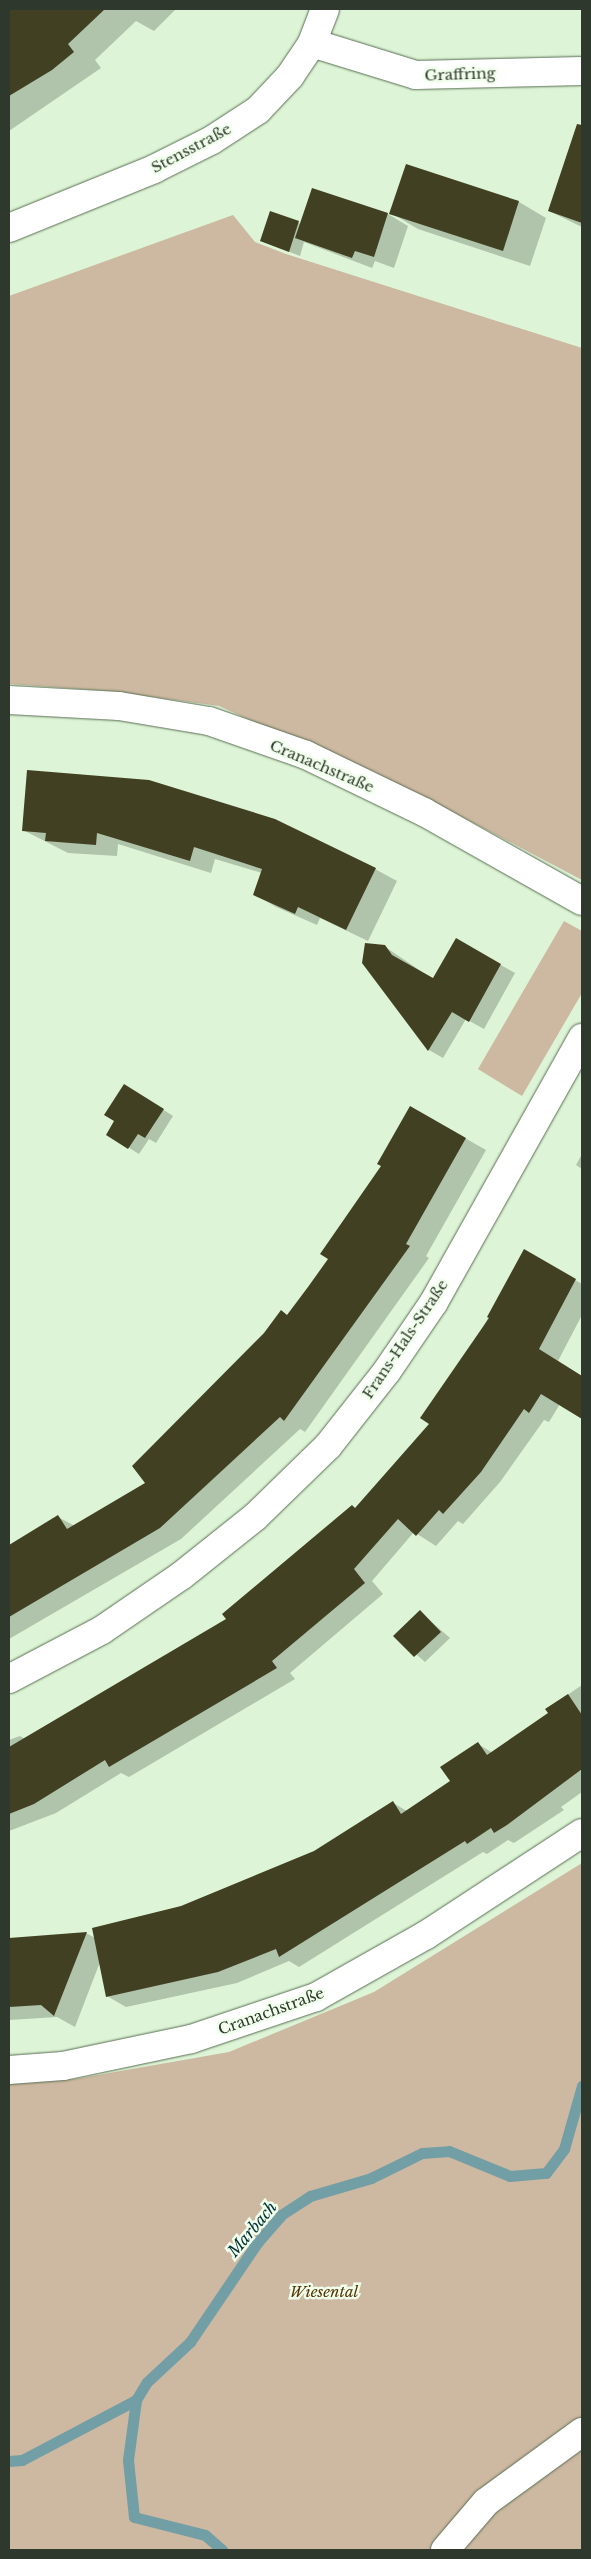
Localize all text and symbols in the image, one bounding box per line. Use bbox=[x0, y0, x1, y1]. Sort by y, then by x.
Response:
street label: Graffring bbox=[424, 64, 496, 84]
street label: Stensstraße bbox=[148, 119, 234, 177]
street label: Cranachstraße bbox=[267, 736, 377, 796]
street label: Frans-Hals-Straße bbox=[358, 1276, 452, 1402]
street label: Cranachstraße bbox=[216, 1984, 326, 2038]
water label: Marbach bbox=[223, 2198, 281, 2260]
park label: Wiesental bbox=[290, 2283, 358, 2301]

